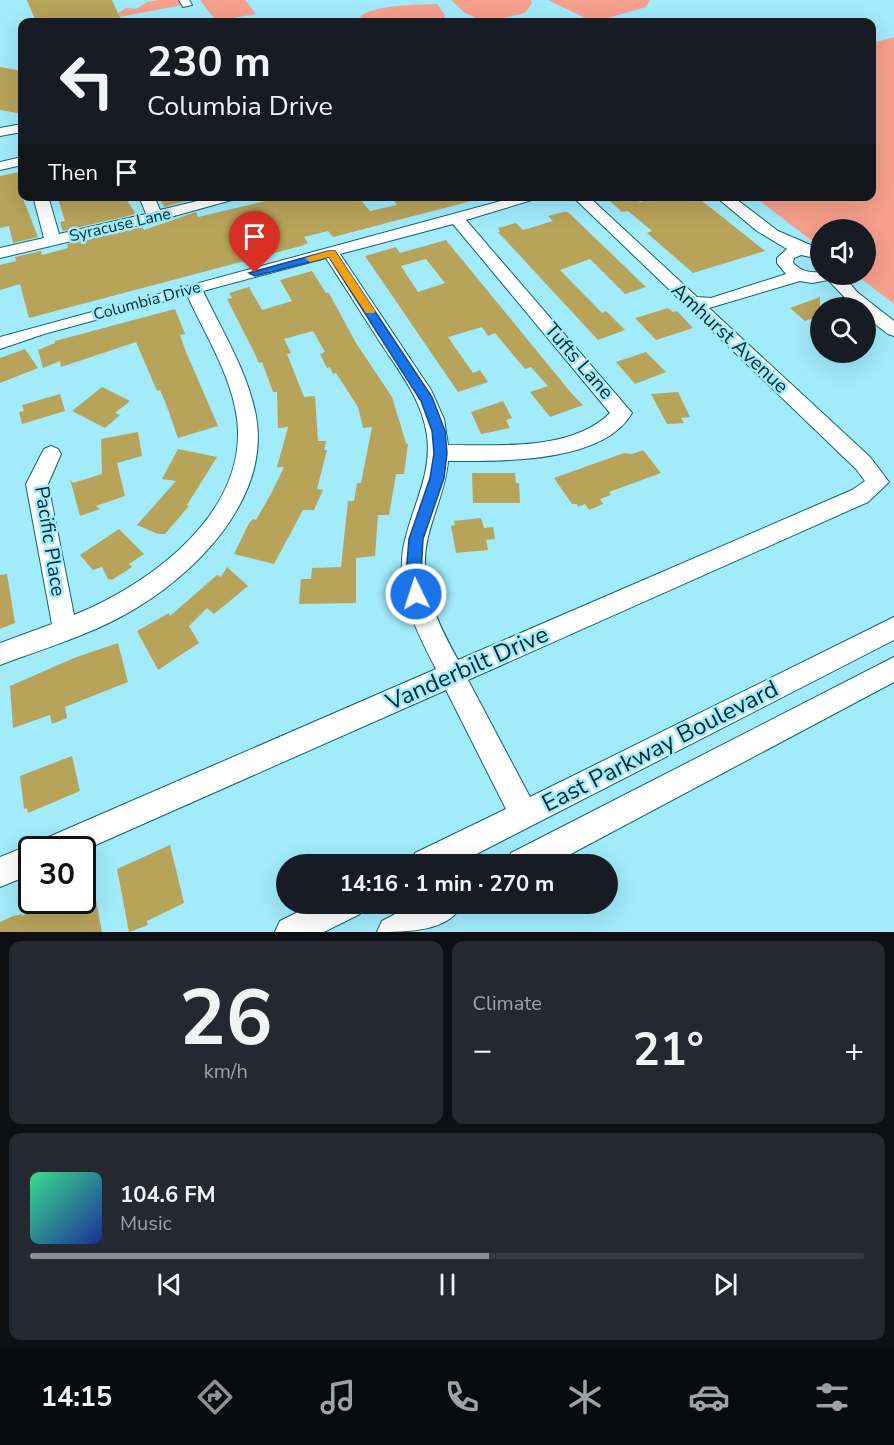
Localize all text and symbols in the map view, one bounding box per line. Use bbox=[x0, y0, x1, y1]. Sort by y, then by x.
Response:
text: 230 m bbox=[147, 34, 271, 91]
icon: left bbox=[48, 42, 126, 120]
text: Columbia Drive bbox=[147, 88, 333, 125]
icon: arrive bbox=[110, 156, 143, 189]
text: Then bbox=[48, 158, 98, 188]
street label: Syracuse Lane bbox=[67, 203, 173, 247]
pin bbox=[229, 211, 280, 273]
map controls bbox=[810, 219, 876, 363]
button: sound bbox=[810, 219, 876, 285]
icon: arrive bbox=[238, 220, 271, 253]
street label: Columbia Drive bbox=[91, 276, 203, 326]
street label: Amhurst Avenue bbox=[666, 277, 794, 399]
button: search bbox=[810, 297, 876, 363]
street label: Tufts Lane bbox=[538, 317, 620, 405]
street label: Pacific Place bbox=[28, 484, 72, 598]
position arrow bbox=[384, 562, 448, 626]
street label: Vanderbilt Drive bbox=[380, 618, 553, 719]
street label: East Parkway Boulevard bbox=[536, 672, 784, 820]
speed limit sign: 30 bbox=[18, 836, 96, 914]
text: 14:16 · 1 min · 270 m bbox=[340, 869, 554, 899]
text: 26 bbox=[179, 965, 273, 1072]
text: Climate bbox=[473, 990, 542, 1017]
text: 21° bbox=[633, 1020, 704, 1081]
text: − bbox=[473, 1028, 492, 1073]
text: + bbox=[844, 1028, 864, 1073]
text: km/h bbox=[204, 1058, 248, 1085]
text: 104.6 FM bbox=[120, 1180, 216, 1210]
text: Music bbox=[120, 1210, 172, 1237]
icon: previous bbox=[153, 1268, 186, 1301]
icon: pause bbox=[431, 1268, 464, 1301]
icon: next bbox=[709, 1268, 742, 1301]
icon: directions bbox=[194, 1376, 236, 1418]
icon: music bbox=[317, 1376, 359, 1418]
icon: phone bbox=[441, 1376, 483, 1418]
icon: climate bbox=[564, 1376, 606, 1418]
icon: car bbox=[688, 1376, 730, 1418]
icon: filters bbox=[811, 1376, 853, 1418]
text: 14:15 bbox=[41, 1379, 112, 1416]

